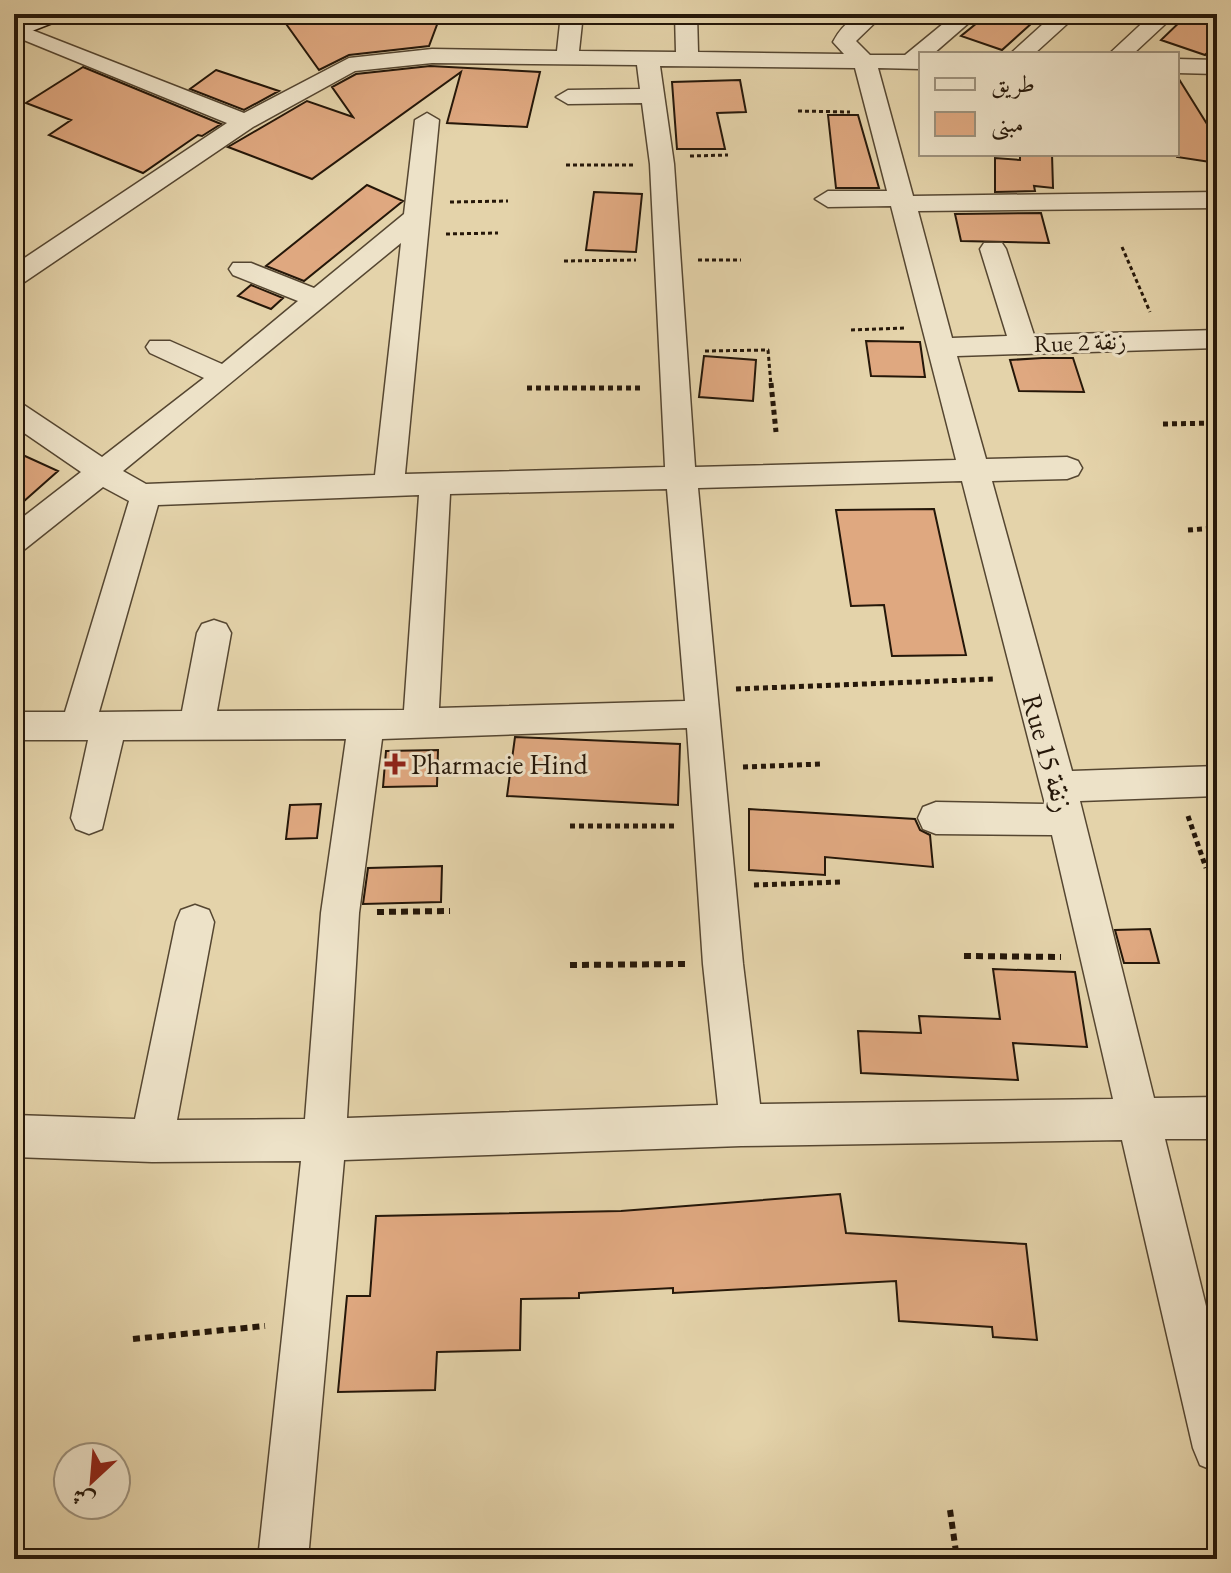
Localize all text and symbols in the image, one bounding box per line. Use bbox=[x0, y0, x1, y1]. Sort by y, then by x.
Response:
legend bbox=[919, 52, 1179, 156]
text: طريق bbox=[991, 68, 1035, 99]
text: مبنى bbox=[991, 108, 1024, 141]
street label: Rue 2 زنقة bbox=[1033, 325, 1127, 359]
street label: Rue 15 زنقة bbox=[1014, 690, 1082, 816]
place label: Pharmacie Hind bbox=[411, 746, 588, 782]
marker: Pharmacie Hind bbox=[386, 755, 404, 773]
north arrow bbox=[52, 1441, 132, 1521]
text: ش bbox=[67, 1481, 100, 1516]

